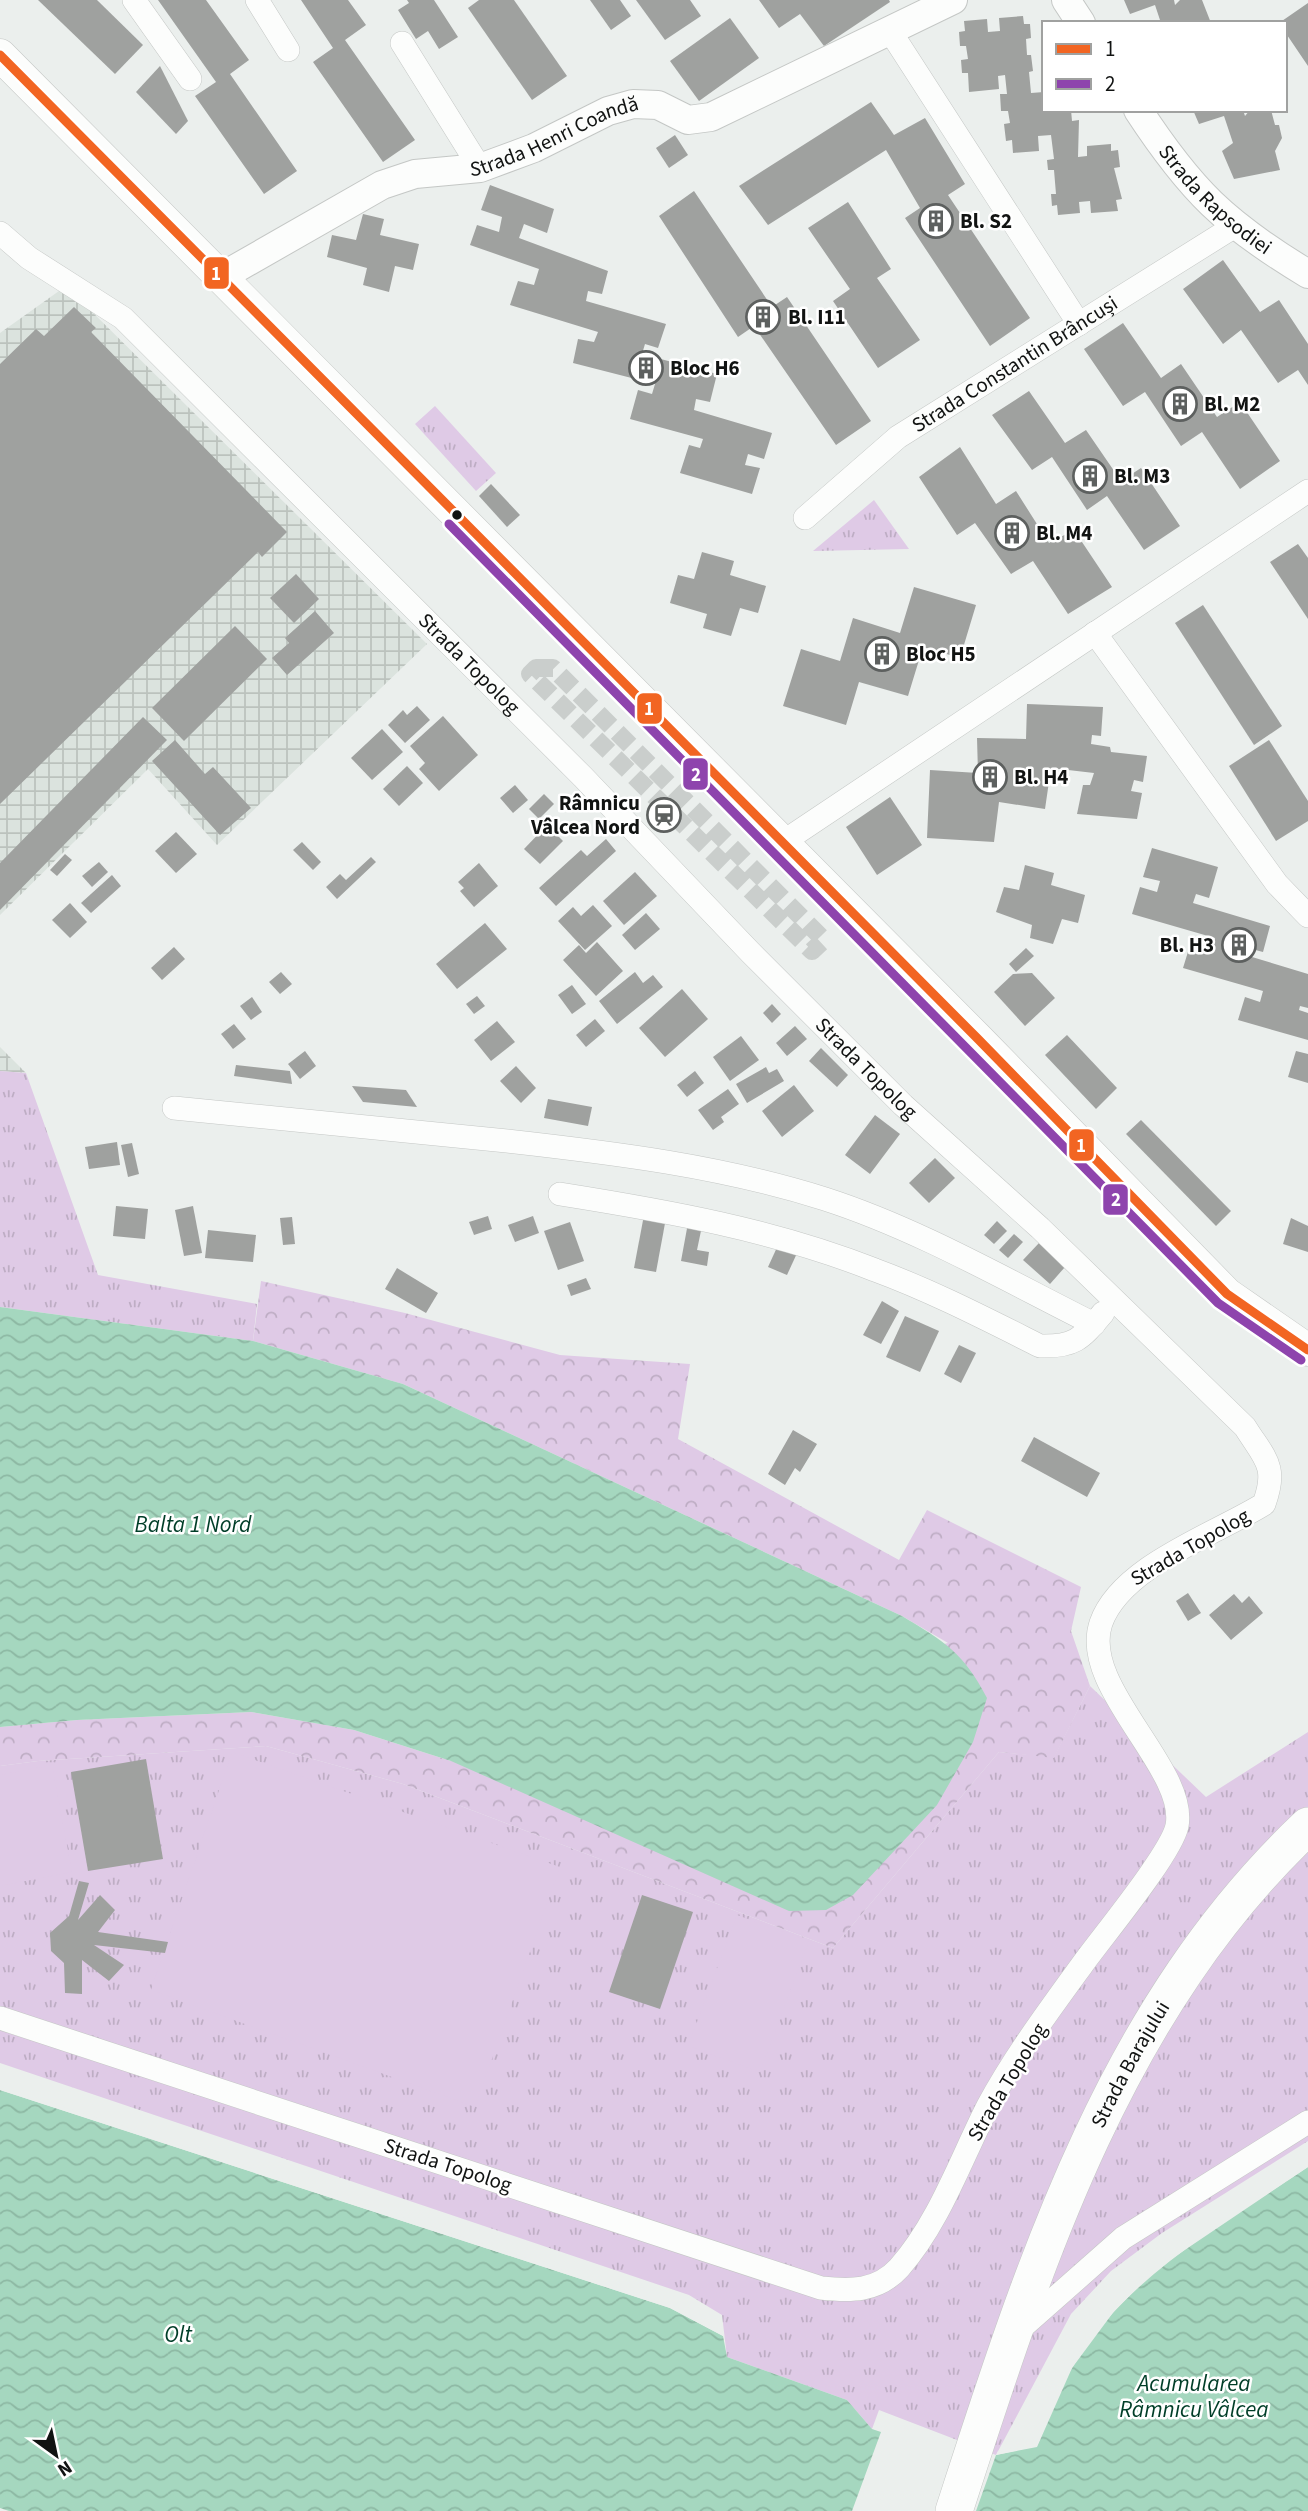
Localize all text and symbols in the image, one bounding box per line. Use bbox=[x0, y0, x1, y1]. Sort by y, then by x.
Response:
legend bbox=[1042, 21, 1287, 112]
text: 1 bbox=[1105, 34, 1115, 64]
text: 2 bbox=[1105, 69, 1115, 99]
street label: Strada Henri Coandă bbox=[468, 88, 642, 184]
street label: Strada Rapsodiei bbox=[1151, 138, 1278, 262]
building icon: Bl. S2 bbox=[917, 202, 955, 240]
place label: Bl. S2 bbox=[960, 206, 1012, 236]
line badge: 1 bbox=[203, 256, 230, 290]
text: 1 bbox=[211, 261, 221, 288]
street label: Strada Constantin Brâncuși bbox=[906, 288, 1123, 440]
building icon: Bl. I11 bbox=[744, 298, 782, 336]
place label: Bl. I11 bbox=[788, 302, 846, 332]
building icon: Bloc H6 bbox=[627, 349, 665, 387]
place label: Bloc H6 bbox=[670, 353, 740, 383]
building icon: Bl. M2 bbox=[1161, 385, 1199, 423]
place label: Bl. M2 bbox=[1204, 389, 1260, 419]
building icon: Bl. M3 bbox=[1071, 457, 1109, 495]
place label: Bl. M3 bbox=[1114, 461, 1170, 491]
unlabelled marker bbox=[450, 508, 464, 522]
building icon: Bl. M4 bbox=[993, 514, 1031, 552]
place label: Bl. M4 bbox=[1036, 518, 1092, 548]
street label: Strada Topolog bbox=[412, 606, 527, 722]
building icon: Bloc H5 bbox=[863, 635, 901, 673]
place label: Bloc H5 bbox=[906, 639, 976, 669]
line badge: 1 bbox=[636, 692, 663, 725]
text: 1 bbox=[644, 696, 654, 723]
line badge: 2 bbox=[682, 757, 709, 791]
building icon: Bl. H4 bbox=[971, 758, 1009, 796]
text: 2 bbox=[691, 762, 701, 789]
place label: Bl. H4 bbox=[1014, 762, 1068, 792]
place label: Râmnicu Vâlcea Nord bbox=[530, 788, 640, 842]
station icon: Râmnicu Vâlcea Nord bbox=[645, 796, 683, 834]
building icon: Bl. H3 bbox=[1220, 926, 1258, 964]
place label: Bl. H3 bbox=[1160, 930, 1214, 960]
street label: Strada Topolog bbox=[809, 1011, 924, 1126]
line badge: 1 bbox=[1068, 1128, 1095, 1162]
text: 1 bbox=[1076, 1133, 1086, 1160]
line badge: 2 bbox=[1102, 1183, 1129, 1216]
text: 2 bbox=[1111, 1187, 1121, 1214]
street label: Strada Topolog bbox=[1125, 1500, 1256, 1593]
water label: Balta 1 Nord bbox=[135, 1508, 252, 1541]
street label: Strada Barajului bbox=[1083, 1995, 1177, 2133]
street label: Strada Topolog bbox=[960, 2017, 1054, 2147]
street label: Strada Topolog bbox=[380, 2130, 516, 2200]
water label: Olt bbox=[164, 2318, 192, 2351]
water label: Acumularea Râmnicu Vâlcea bbox=[1119, 2367, 1269, 2426]
north arrow bbox=[21, 2420, 91, 2490]
text: N bbox=[52, 2453, 77, 2483]

